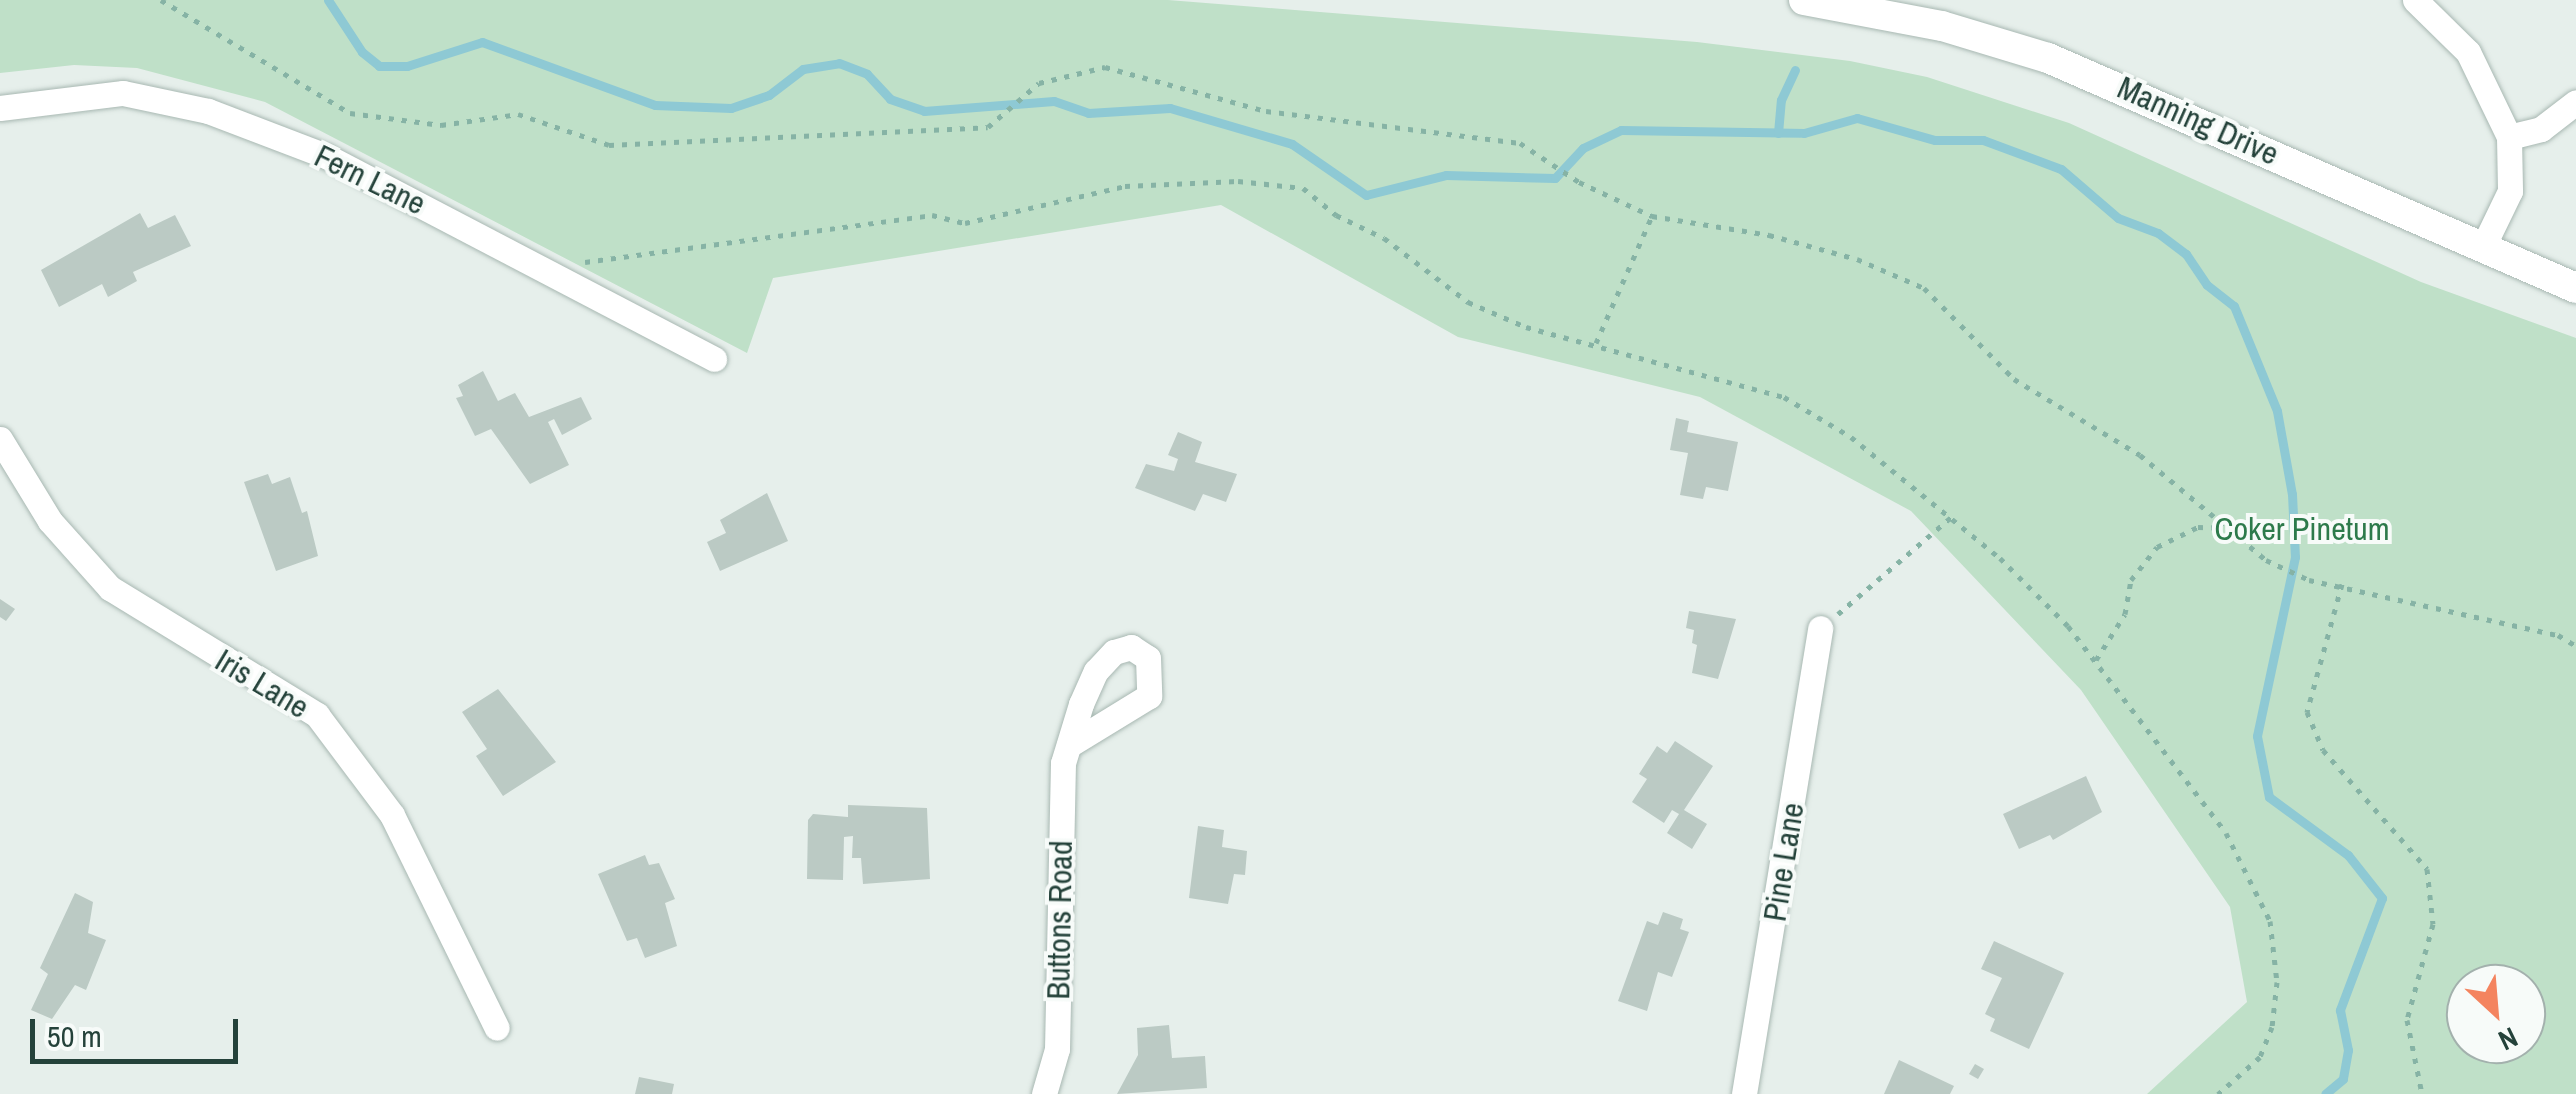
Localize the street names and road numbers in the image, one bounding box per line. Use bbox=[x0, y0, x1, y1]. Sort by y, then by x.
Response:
street label: Manning Drive bbox=[2112, 68, 2284, 174]
street label: Fern Lane bbox=[308, 137, 432, 223]
street label: Iris Lane bbox=[208, 641, 316, 727]
street label: Pine Lane bbox=[1756, 800, 1812, 924]
street label: Buttons Road bbox=[1039, 840, 1081, 1000]

